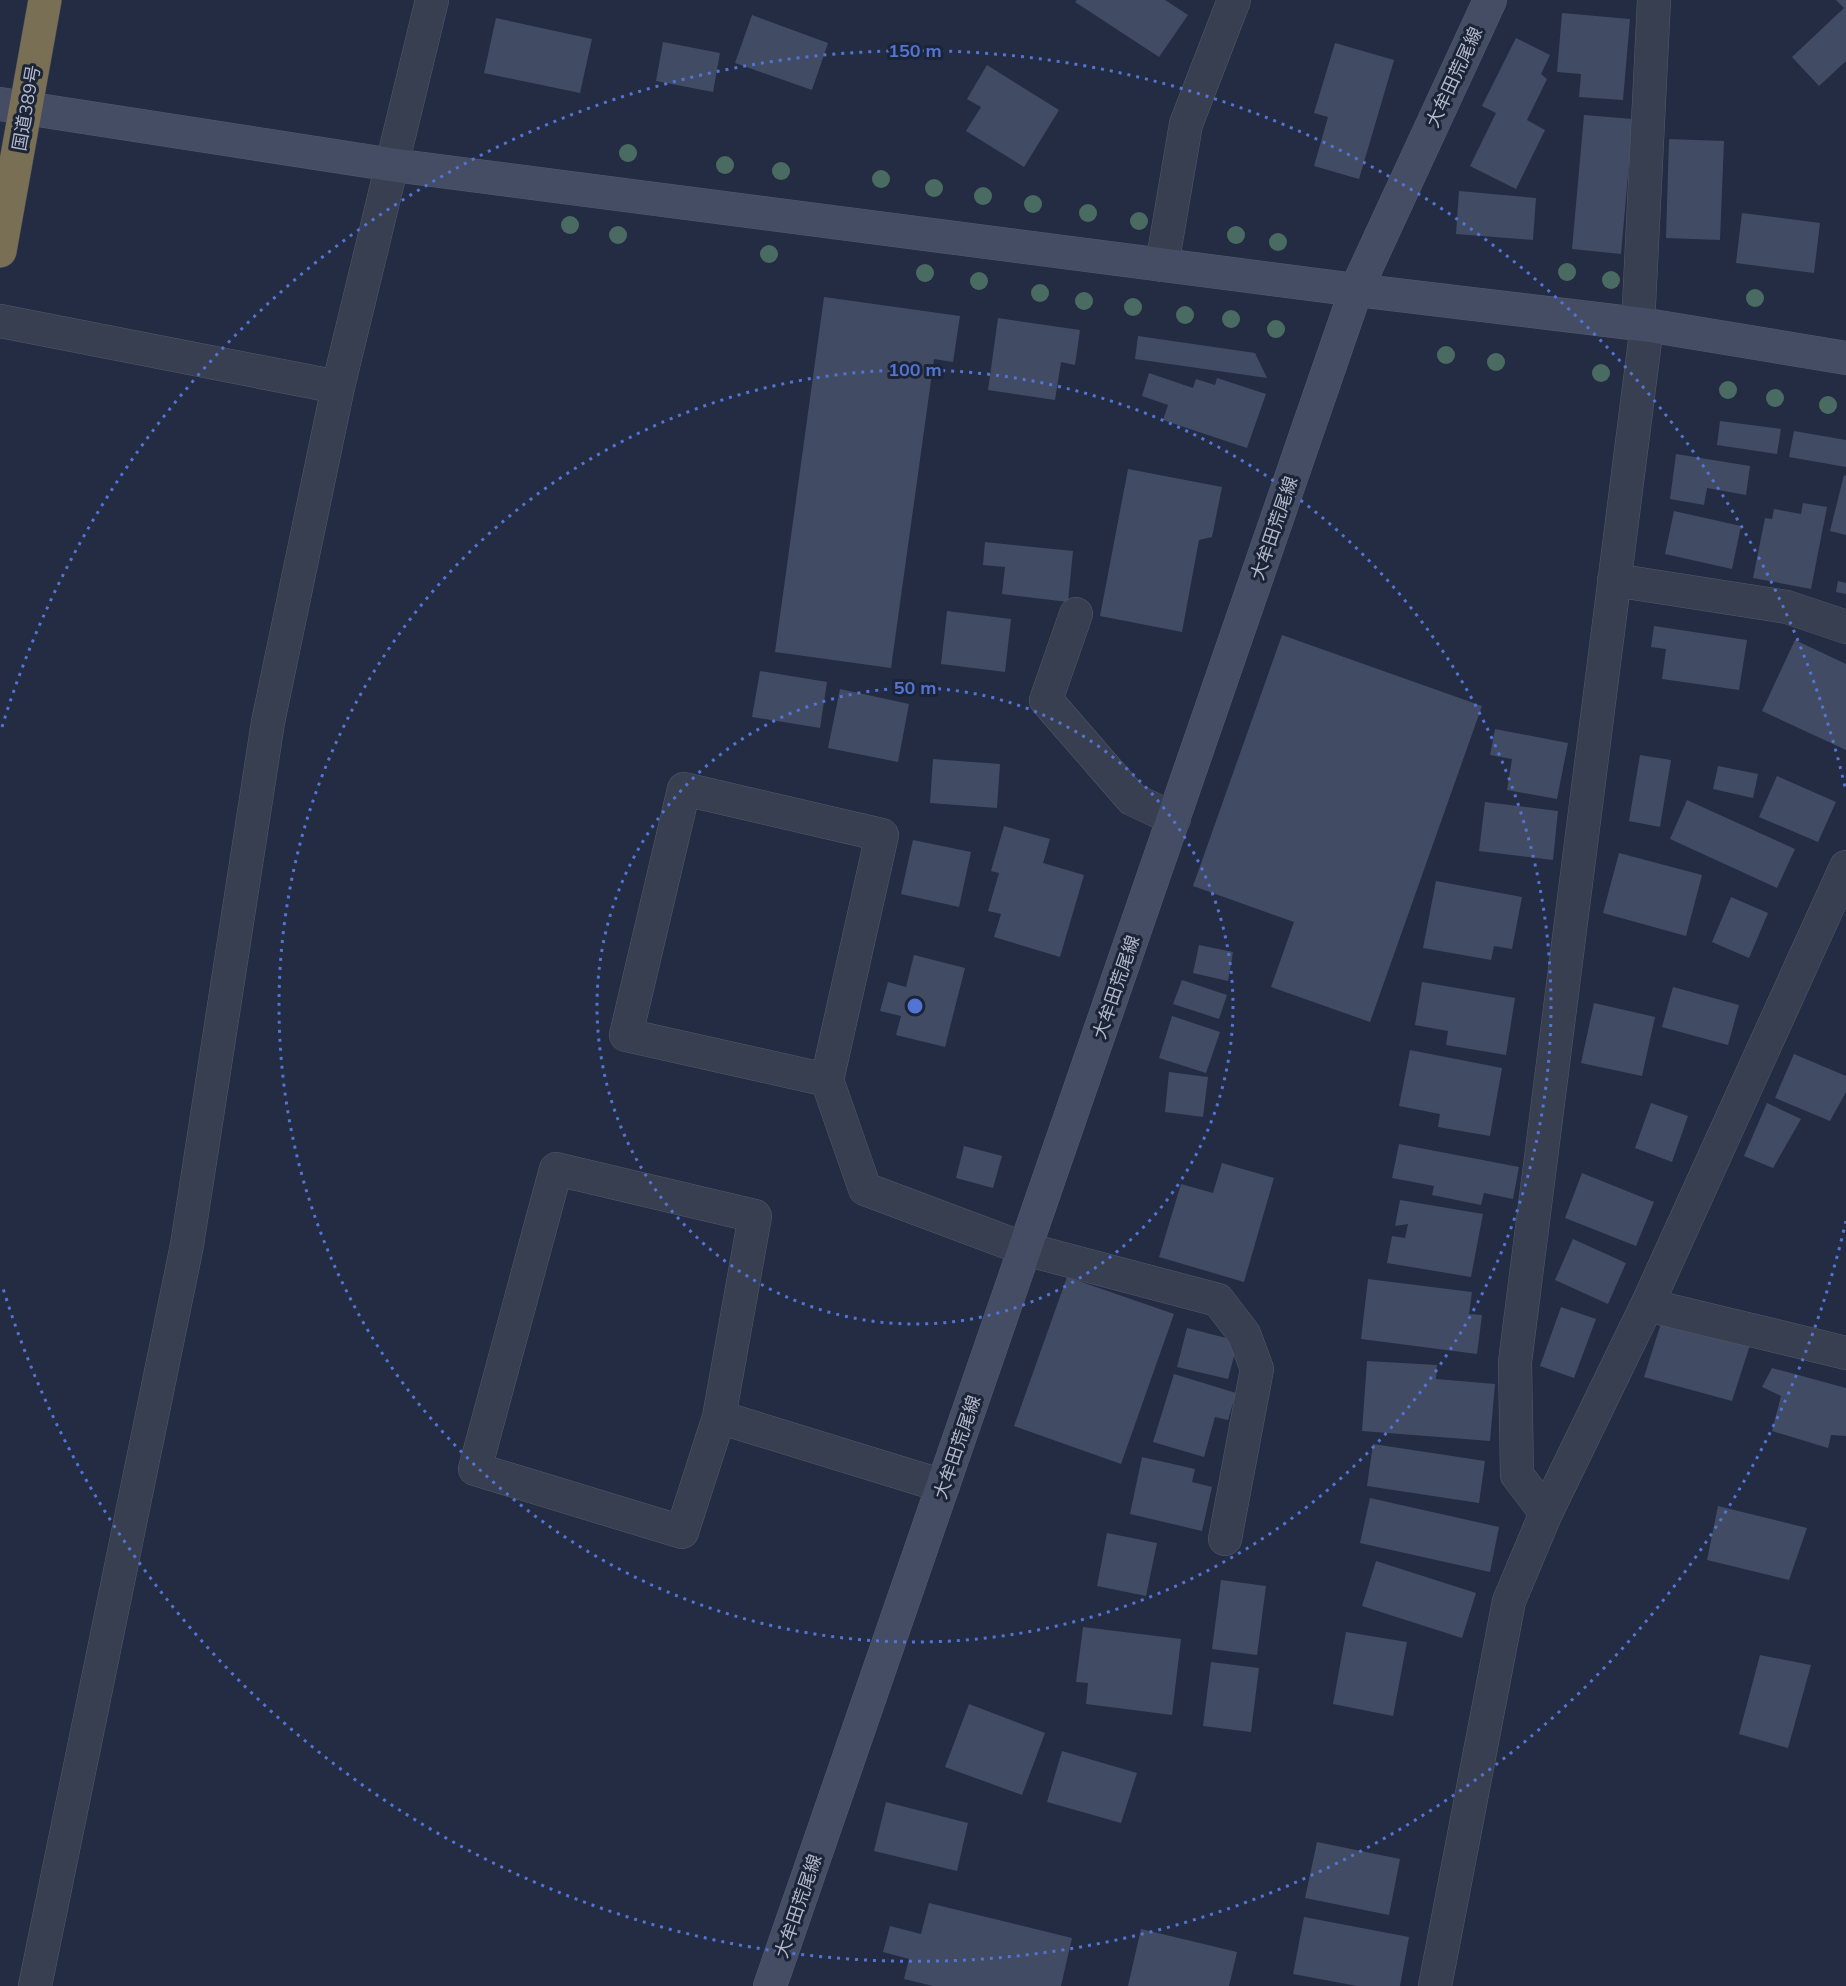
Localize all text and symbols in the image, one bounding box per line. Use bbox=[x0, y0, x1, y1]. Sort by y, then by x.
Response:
street label: 大牟田荒尾線 bbox=[1421, 23, 1487, 131]
text: 150 m bbox=[888, 39, 942, 62]
street label: 国道389号 bbox=[7, 63, 45, 153]
text: 100 m bbox=[888, 358, 942, 381]
street label: 大牟田荒尾線 bbox=[1246, 473, 1302, 583]
text: 50 m bbox=[894, 676, 936, 699]
street label: 大牟田荒尾線 bbox=[1088, 932, 1144, 1042]
centre of rings bbox=[905, 996, 925, 1016]
street label: 大牟田荒尾線 bbox=[929, 1392, 985, 1502]
street label: 大牟田荒尾線 bbox=[770, 1851, 826, 1961]

